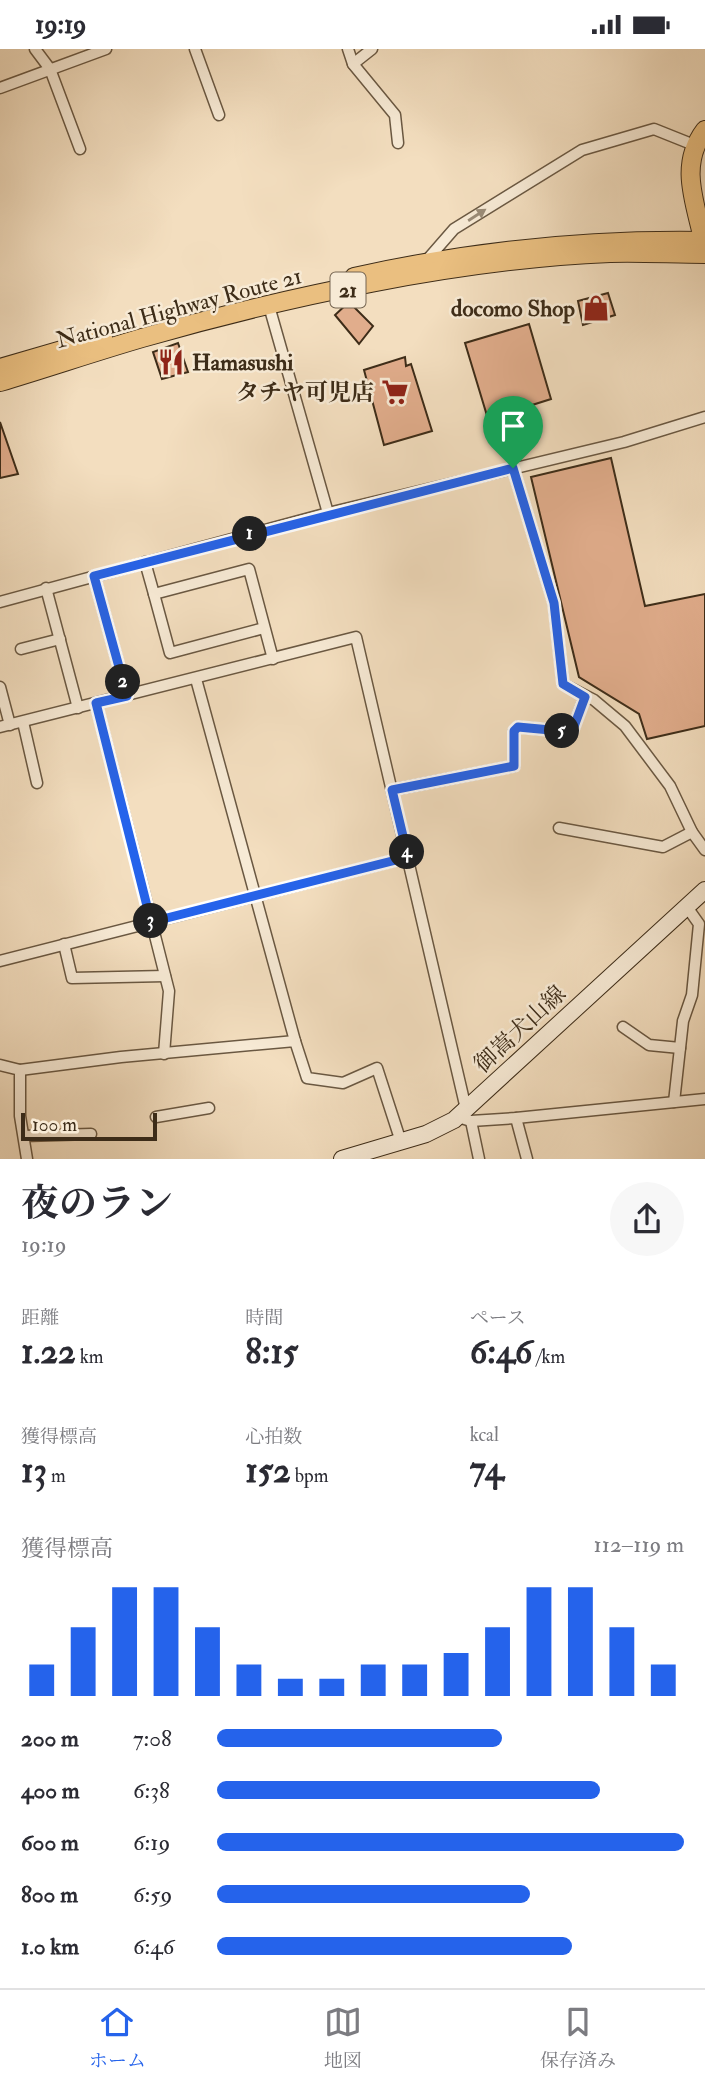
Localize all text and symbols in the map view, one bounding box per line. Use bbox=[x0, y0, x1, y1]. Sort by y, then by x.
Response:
text: 19:19 bbox=[35, 9, 86, 41]
one-way arrow bbox=[467, 208, 486, 221]
street label: National Highway Route 21 bbox=[53, 261, 305, 355]
road number: 21 bbox=[330, 273, 366, 307]
shop icon: docomo Shop bbox=[581, 293, 611, 323]
place label: docomo Shop bbox=[451, 294, 575, 324]
restaurant icon: Hamasushi bbox=[156, 347, 186, 377]
place label: Hamasushi bbox=[192, 348, 293, 377]
supermarket icon: タチヤ可児店 bbox=[380, 377, 410, 407]
place label: タチヤ可児店 bbox=[236, 378, 374, 407]
pin bbox=[483, 396, 543, 468]
icon: arrive bbox=[494, 407, 532, 445]
pin: 1 bbox=[232, 517, 268, 552]
text: 1 bbox=[246, 521, 253, 545]
pin: 2 bbox=[106, 665, 140, 699]
text: 2 bbox=[118, 669, 127, 693]
pin: 5 bbox=[544, 713, 580, 749]
text: 5 bbox=[557, 718, 566, 742]
pin: 4 bbox=[390, 835, 424, 869]
text: 4 bbox=[401, 839, 412, 863]
pin: 3 bbox=[134, 903, 168, 939]
text: 3 bbox=[147, 908, 154, 932]
street label: 御嵩犬山線 bbox=[468, 979, 572, 1079]
scale bar bbox=[21, 1109, 158, 1141]
text: 100 m bbox=[32, 1113, 77, 1137]
text: 夜のラン bbox=[21, 1180, 173, 1228]
button: share bbox=[610, 1182, 684, 1256]
text: 19:19 bbox=[21, 1230, 67, 1259]
text: 距離 bbox=[21, 1306, 59, 1330]
text: 時間 bbox=[245, 1306, 283, 1330]
text: ペース bbox=[470, 1306, 526, 1330]
text: 1.22 bbox=[21, 1330, 76, 1374]
text: 8:15 bbox=[245, 1330, 298, 1374]
text: 6:46 bbox=[470, 1330, 532, 1374]
text: km bbox=[76, 1345, 104, 1369]
text: /km bbox=[532, 1345, 565, 1369]
text: kcal bbox=[470, 1423, 499, 1447]
text: 獲得標高 bbox=[21, 1425, 97, 1449]
text: 心拍数 bbox=[245, 1425, 302, 1449]
text: 74 bbox=[470, 1447, 504, 1491]
text: 13 bbox=[21, 1449, 47, 1493]
text: 152 bbox=[245, 1449, 291, 1493]
text: m bbox=[47, 1464, 66, 1488]
text: bpm bbox=[291, 1464, 328, 1488]
text: 112–119 m bbox=[593, 1530, 684, 1559]
text: 獲得標高 bbox=[21, 1534, 113, 1563]
text: 200 m bbox=[21, 1724, 79, 1753]
text: 7:08 bbox=[133, 1724, 172, 1753]
text: 400 m bbox=[21, 1776, 80, 1805]
text: 6:38 bbox=[133, 1776, 170, 1805]
text: 600 m bbox=[21, 1828, 79, 1857]
text: 6:19 bbox=[133, 1828, 170, 1857]
text: 800 m bbox=[21, 1880, 78, 1909]
text: 6:59 bbox=[133, 1880, 172, 1909]
text: 1.0 km bbox=[21, 1932, 79, 1961]
text: 6:46 bbox=[133, 1932, 174, 1961]
tab: ホーム bbox=[89, 2003, 146, 2073]
tab: 地図 bbox=[324, 2003, 362, 2073]
tab: 保存済み bbox=[540, 2003, 616, 2073]

